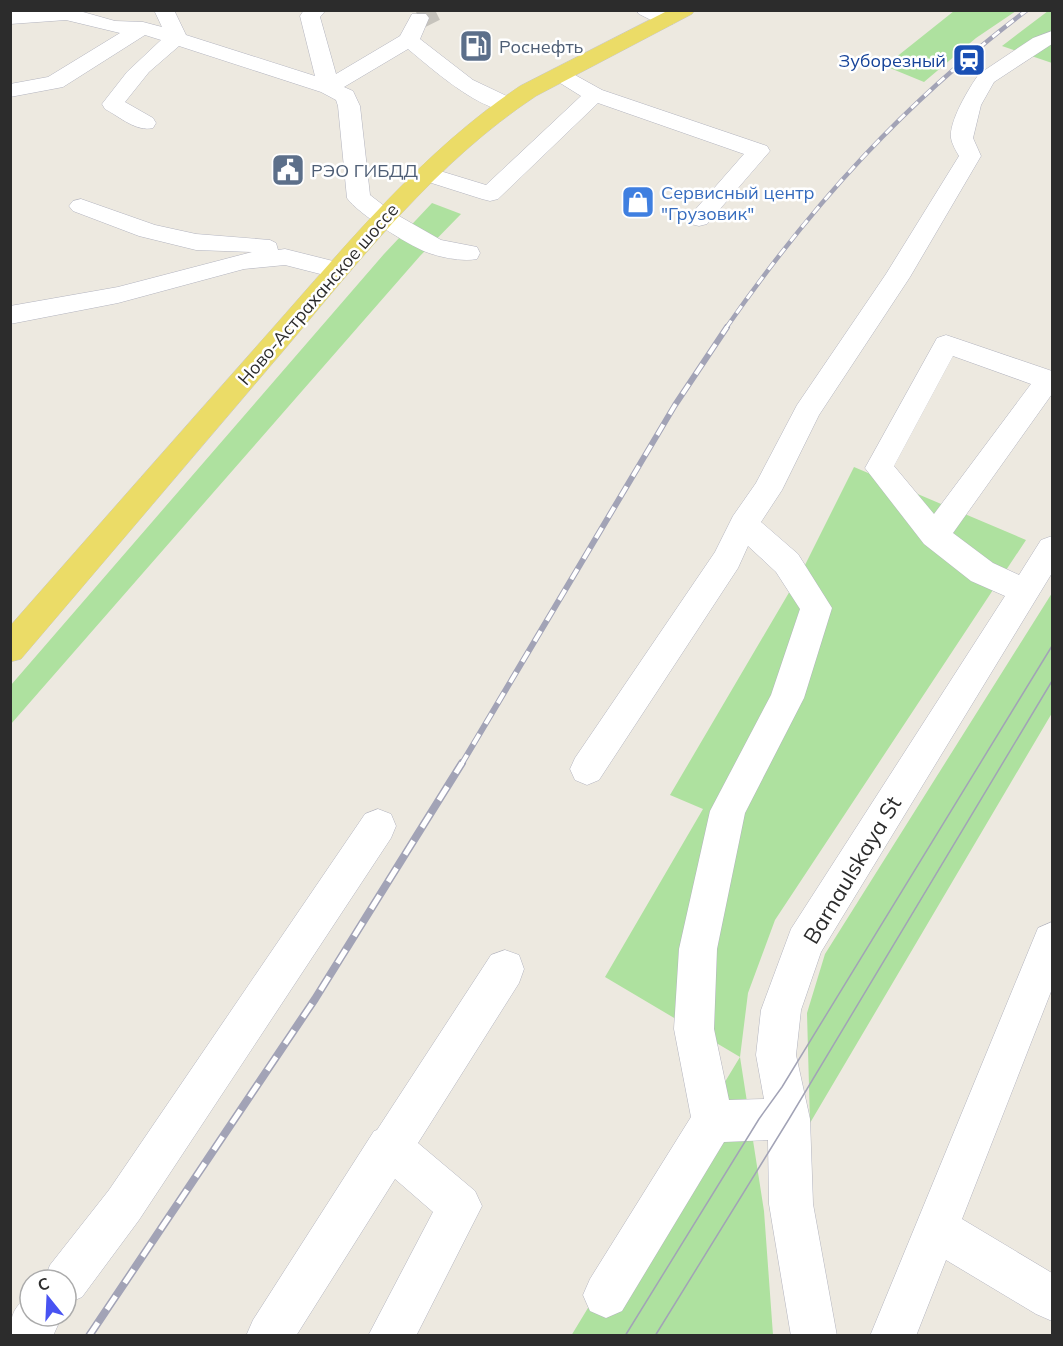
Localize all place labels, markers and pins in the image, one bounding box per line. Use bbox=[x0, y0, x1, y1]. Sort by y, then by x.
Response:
fuel station icon: Роснефть bbox=[458, 28, 494, 64]
place label: Роснефть bbox=[499, 35, 584, 58]
station icon: Зуборезный bbox=[951, 42, 987, 78]
place label: Зуборезный bbox=[839, 49, 946, 72]
public building icon: РЭО ГИБДД bbox=[270, 152, 306, 188]
place label: РЭО ГИБДД bbox=[311, 159, 419, 182]
place label: Сервисный центр "Грузовик" bbox=[661, 181, 814, 225]
shop icon: Сервисный центр "Грузовик" bbox=[620, 184, 656, 220]

